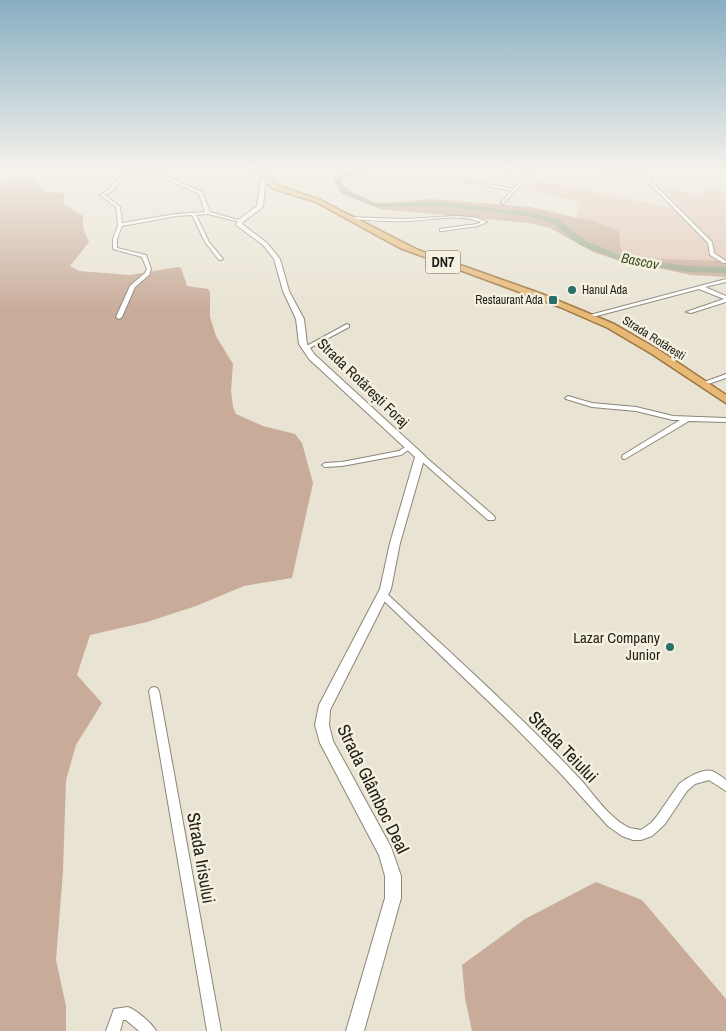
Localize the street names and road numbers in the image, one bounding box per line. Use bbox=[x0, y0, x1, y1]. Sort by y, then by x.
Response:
road number: DN7 bbox=[426, 250, 460, 274]
street label: Strada Rotărești bbox=[619, 312, 689, 364]
street label: Strada Rotărești Foraj bbox=[313, 333, 414, 432]
street label: Strada Teiului bbox=[523, 705, 604, 788]
street label: Strada Glâmboc Deal bbox=[331, 720, 416, 858]
street label: Strada Irisului bbox=[181, 810, 222, 905]

